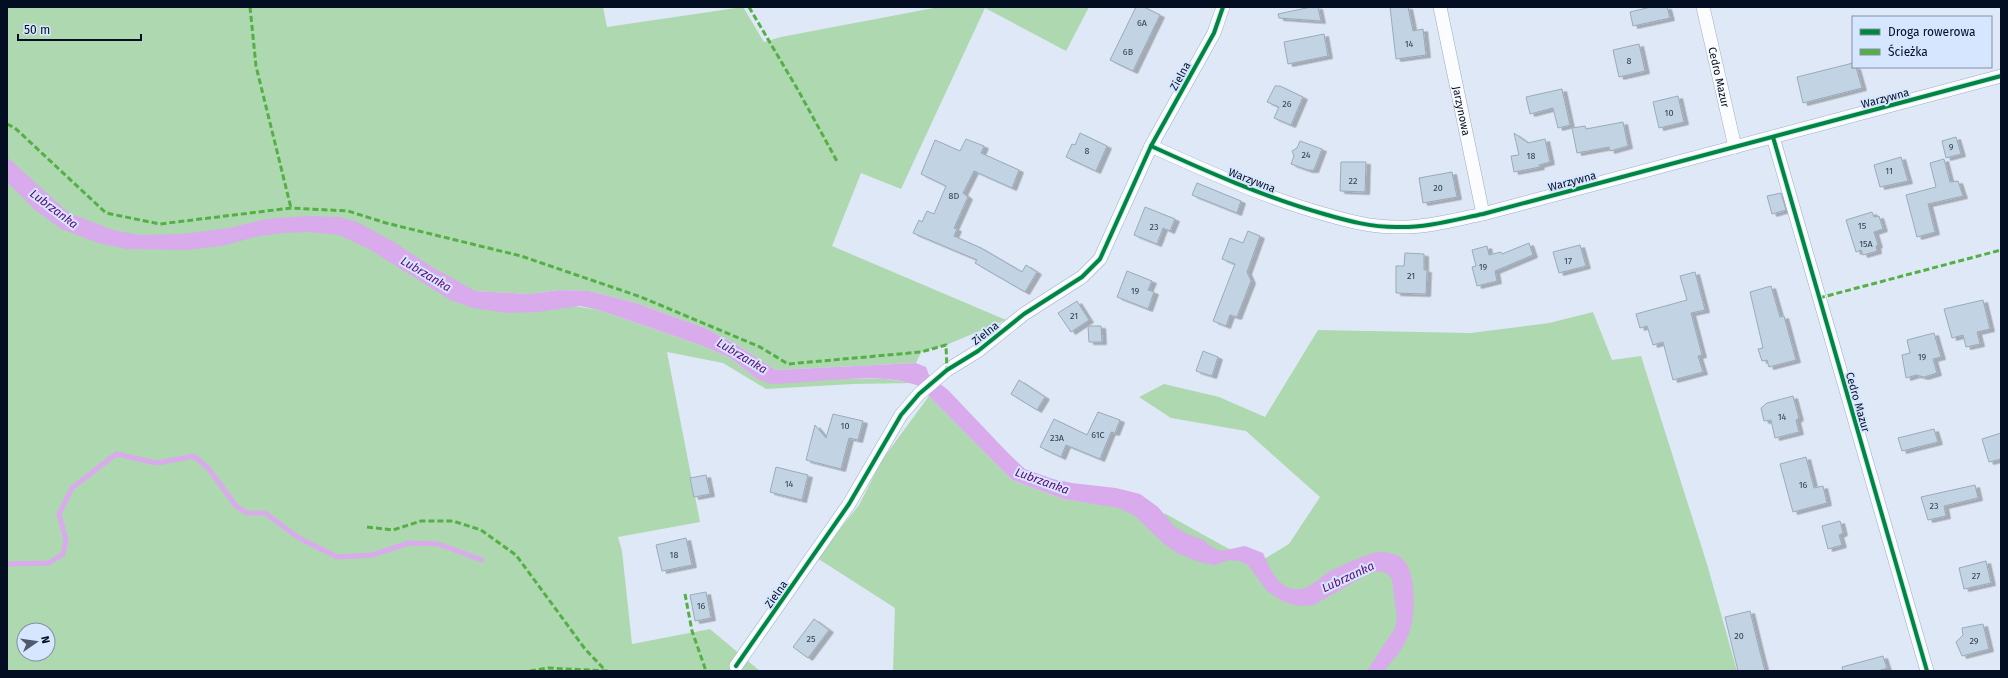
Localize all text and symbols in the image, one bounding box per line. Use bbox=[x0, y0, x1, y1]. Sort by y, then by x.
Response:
scale bar bbox=[18, 16, 141, 42]
legend bbox=[1852, 16, 1992, 68]
house number: 6A bbox=[1137, 18, 1148, 28]
text: 50 m bbox=[24, 23, 50, 37]
text: Droga rowerowa bbox=[1888, 25, 1975, 39]
house number: 14 bbox=[1405, 39, 1414, 49]
text: Ścieżka bbox=[1888, 44, 1928, 59]
street label: Cedro Mazur bbox=[1705, 46, 1732, 110]
house number: 6B bbox=[1123, 47, 1134, 57]
house number: 8 bbox=[1627, 56, 1632, 66]
street label: Zielna bbox=[1167, 60, 1194, 93]
street label: Jarzynowa bbox=[1450, 85, 1473, 137]
street label: Warzywna bbox=[1860, 86, 1911, 111]
house number: 26 bbox=[1282, 99, 1292, 109]
house number: 10 bbox=[1665, 108, 1673, 118]
house number: 9 bbox=[1949, 142, 1954, 152]
house number: 8 bbox=[1085, 146, 1090, 156]
house number: 24 bbox=[1301, 150, 1311, 160]
house number: 18 bbox=[1527, 151, 1535, 161]
street label: Warzywna bbox=[1226, 166, 1277, 195]
house number: 11 bbox=[1885, 166, 1893, 176]
street label: Warzywna bbox=[1547, 169, 1598, 194]
house number: 22 bbox=[1349, 176, 1357, 186]
house number: 20 bbox=[1433, 183, 1443, 193]
water label: Lubrzanka bbox=[27, 186, 81, 232]
house number: 8D bbox=[949, 191, 960, 201]
house number: 15 bbox=[1858, 221, 1867, 231]
house number: 23 bbox=[1150, 222, 1158, 232]
house number: 15A bbox=[1859, 239, 1874, 249]
water label: Lubrzanka bbox=[398, 254, 454, 295]
house number: 17 bbox=[1564, 256, 1572, 266]
house number: 19 bbox=[1479, 262, 1488, 272]
house number: 21 bbox=[1407, 271, 1415, 281]
house number: 19 bbox=[1131, 286, 1140, 296]
house number: 21 bbox=[1070, 311, 1078, 321]
street label: Zielna bbox=[969, 319, 1001, 348]
water label: Lubrzanka bbox=[714, 336, 770, 377]
house number: 19 bbox=[1918, 352, 1927, 362]
street label: Cedro Mazur bbox=[1843, 371, 1872, 434]
house number: 14 bbox=[1778, 412, 1787, 422]
house number: 10 bbox=[841, 421, 849, 431]
house number: 61C bbox=[1091, 430, 1105, 440]
house number: 23A bbox=[1050, 433, 1065, 443]
water label: Lubrzanka bbox=[1013, 465, 1071, 497]
house number: 14 bbox=[785, 479, 794, 489]
house number: 16 bbox=[1799, 480, 1808, 490]
house number: 23 bbox=[1930, 501, 1938, 511]
house number: 18 bbox=[670, 550, 678, 560]
water label: Lubrzanka bbox=[1320, 559, 1377, 595]
house number: 27 bbox=[1972, 571, 1980, 581]
street label: Zielna bbox=[762, 578, 790, 611]
house number: 16 bbox=[697, 601, 706, 611]
north arrow bbox=[16, 622, 56, 662]
house number: 20 bbox=[1734, 631, 1744, 641]
house number: 25 bbox=[807, 634, 816, 644]
text: N bbox=[38, 635, 52, 645]
house number: 29 bbox=[1969, 636, 1979, 646]

